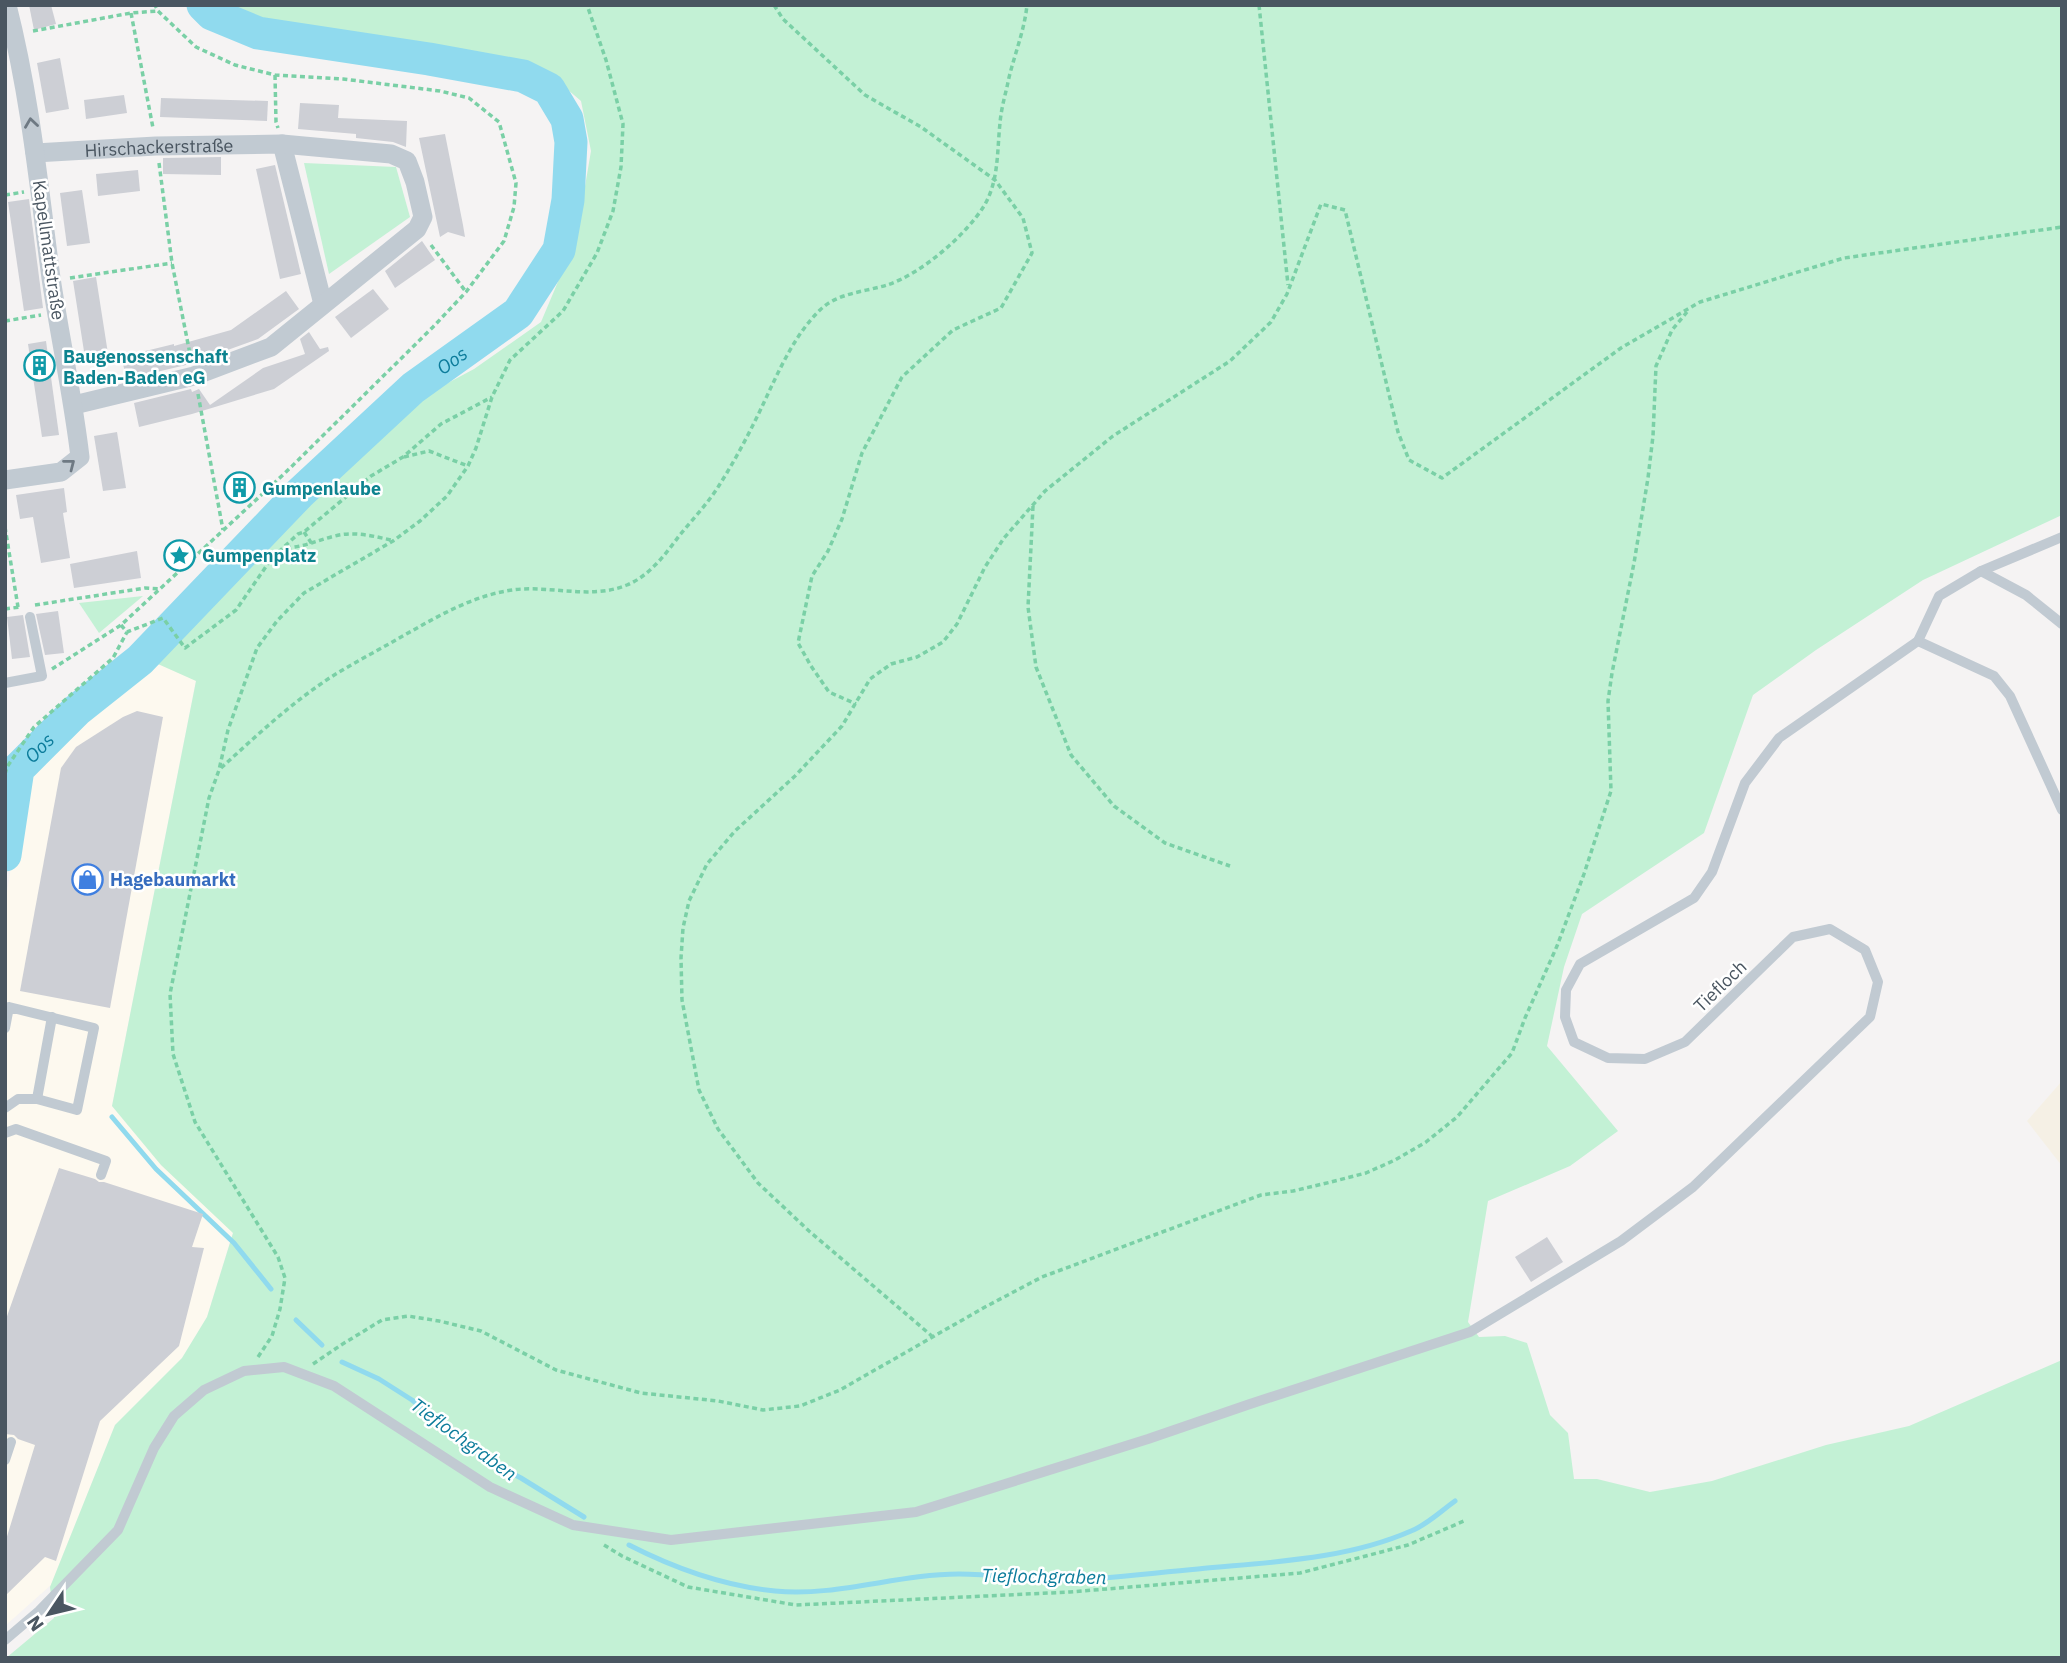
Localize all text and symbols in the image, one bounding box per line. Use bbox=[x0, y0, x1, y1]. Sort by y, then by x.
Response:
one-way arrow bbox=[24, 117, 39, 129]
street label: Hirschackerstraße bbox=[84, 133, 234, 162]
street label: Kapellmattstraße bbox=[28, 179, 70, 322]
water label: Oos bbox=[432, 341, 472, 379]
place label: Baugenossenschaft Baden-Baden eG bbox=[63, 345, 229, 389]
building icon: Baugenossenschaft Baden-Baden eG bbox=[23, 349, 57, 383]
one-way arrow bbox=[63, 460, 75, 473]
building icon: Gumpenlaube bbox=[222, 471, 256, 505]
place label: Gumpenlaube bbox=[262, 477, 381, 500]
place icon: Gumpenplatz bbox=[162, 538, 196, 572]
place label: Gumpenplatz bbox=[202, 544, 316, 567]
water label: Oos bbox=[19, 728, 59, 768]
shop icon: Hagebaumarkt bbox=[70, 862, 104, 896]
place label: Hagebaumarkt bbox=[110, 868, 236, 891]
street label: Tiefloch bbox=[1689, 955, 1751, 1017]
water label: Tieflochgraben bbox=[406, 1392, 522, 1486]
water label: Tieflochgraben bbox=[981, 1563, 1107, 1589]
north arrow bbox=[14, 1579, 84, 1649]
text: N bbox=[21, 1611, 49, 1636]

